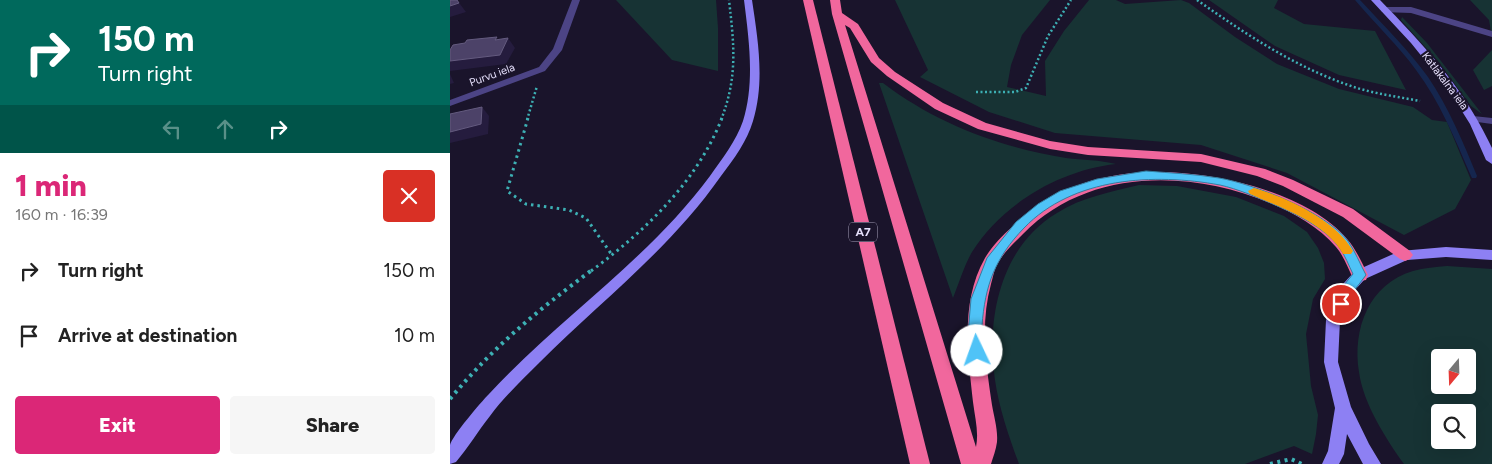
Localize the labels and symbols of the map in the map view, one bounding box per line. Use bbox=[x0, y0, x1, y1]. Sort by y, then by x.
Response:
street label: Katlakalna iela bbox=[1419, 50, 1471, 112]
street label: Purvu iela bbox=[468, 61, 516, 89]
road number: A7 bbox=[849, 222, 877, 242]
pin bbox=[1320, 283, 1362, 325]
position arrow bbox=[950, 324, 1002, 376]
north arrow bbox=[1431, 349, 1476, 394]

